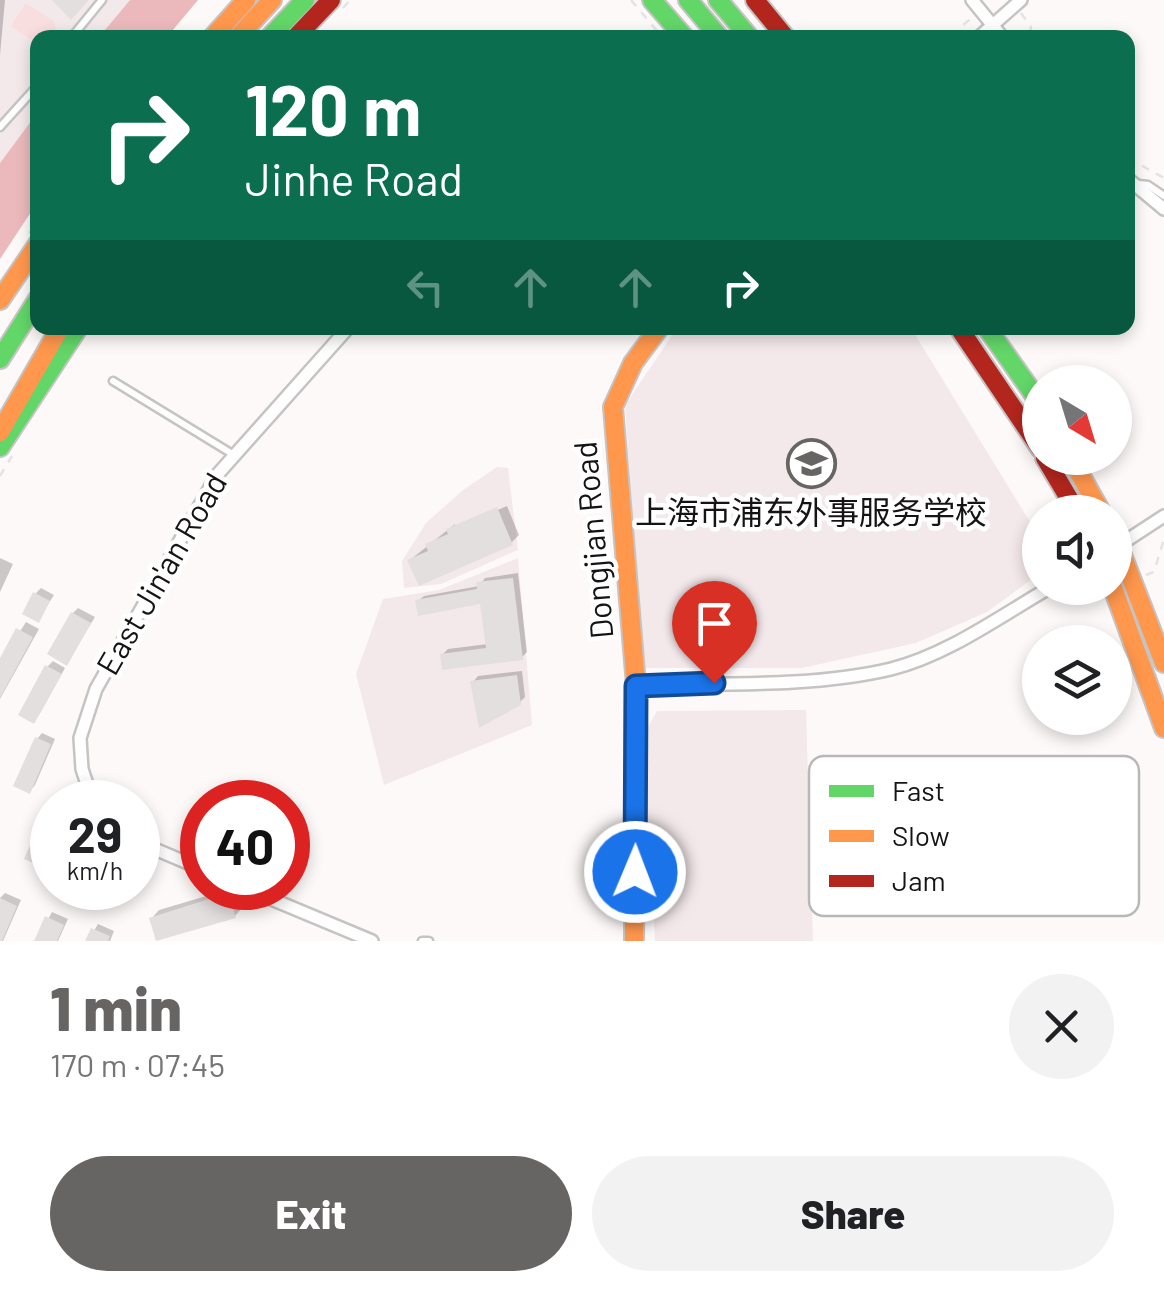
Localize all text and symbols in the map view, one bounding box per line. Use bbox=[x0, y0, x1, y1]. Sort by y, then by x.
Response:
text: 120 m bbox=[245, 66, 421, 150]
icon: right bbox=[80, 70, 210, 200]
text: Jinhe Road bbox=[245, 151, 463, 205]
icon: left bbox=[398, 260, 453, 315]
icon: ahead bbox=[503, 260, 558, 315]
icon: ahead bbox=[608, 260, 663, 315]
icon: right bbox=[713, 260, 768, 315]
north arrow bbox=[1022, 365, 1132, 475]
map controls bbox=[1022, 365, 1132, 735]
school or university icon: 上海市浦东外事服务学校 bbox=[785, 437, 837, 489]
street label: Dongjian Road bbox=[564, 440, 620, 641]
street label: East Jin'an Road bbox=[87, 465, 233, 681]
place label: 上海市浦东外事服务学校 bbox=[635, 492, 987, 530]
button: sound bbox=[1022, 495, 1132, 605]
pin bbox=[672, 581, 757, 684]
icon: arrive bbox=[687, 596, 742, 651]
button: layers bbox=[1022, 625, 1132, 735]
legend bbox=[809, 756, 1139, 916]
text: Fast bbox=[892, 773, 945, 807]
speed limit sign: 40 bbox=[180, 780, 310, 910]
text: 29 bbox=[68, 803, 122, 863]
text: Slow bbox=[892, 818, 950, 852]
position arrow bbox=[583, 820, 687, 924]
text: km/h bbox=[67, 855, 123, 885]
text: Jam bbox=[892, 863, 946, 897]
text: 1 min bbox=[50, 971, 182, 1043]
button: close bbox=[1009, 974, 1114, 1079]
text: 170 m · 07:45 bbox=[50, 1045, 225, 1083]
button: Exit bbox=[50, 1156, 572, 1271]
button: Share bbox=[592, 1156, 1114, 1271]

